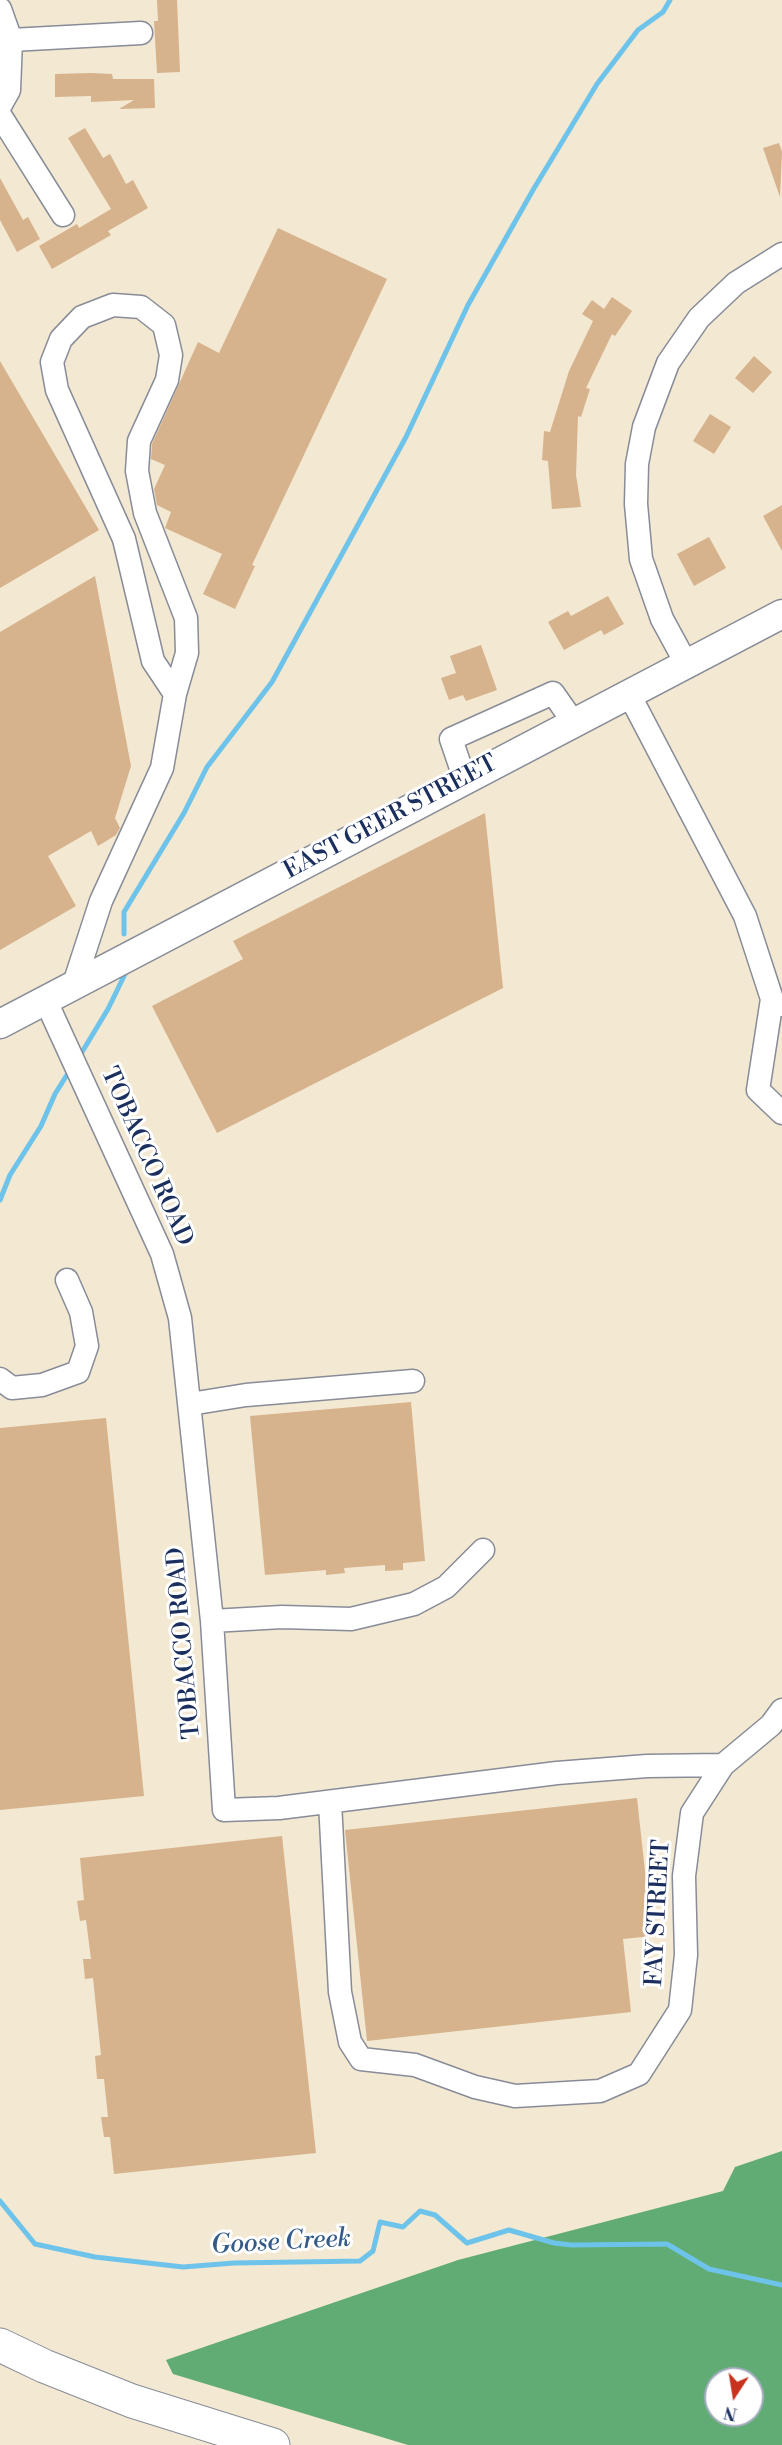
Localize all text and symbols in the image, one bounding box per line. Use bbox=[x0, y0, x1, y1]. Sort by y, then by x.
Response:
street label: EAST GEER STREET bbox=[279, 750, 503, 886]
street label: TOBACCO ROAD bbox=[94, 1063, 198, 1251]
street label: TOBACCO ROAD bbox=[162, 1546, 208, 1740]
street label: FAY STREET bbox=[641, 1839, 677, 1987]
water label: Goose Creek bbox=[210, 2224, 352, 2262]
north arrow bbox=[704, 2367, 764, 2427]
text: N bbox=[722, 2402, 739, 2424]

